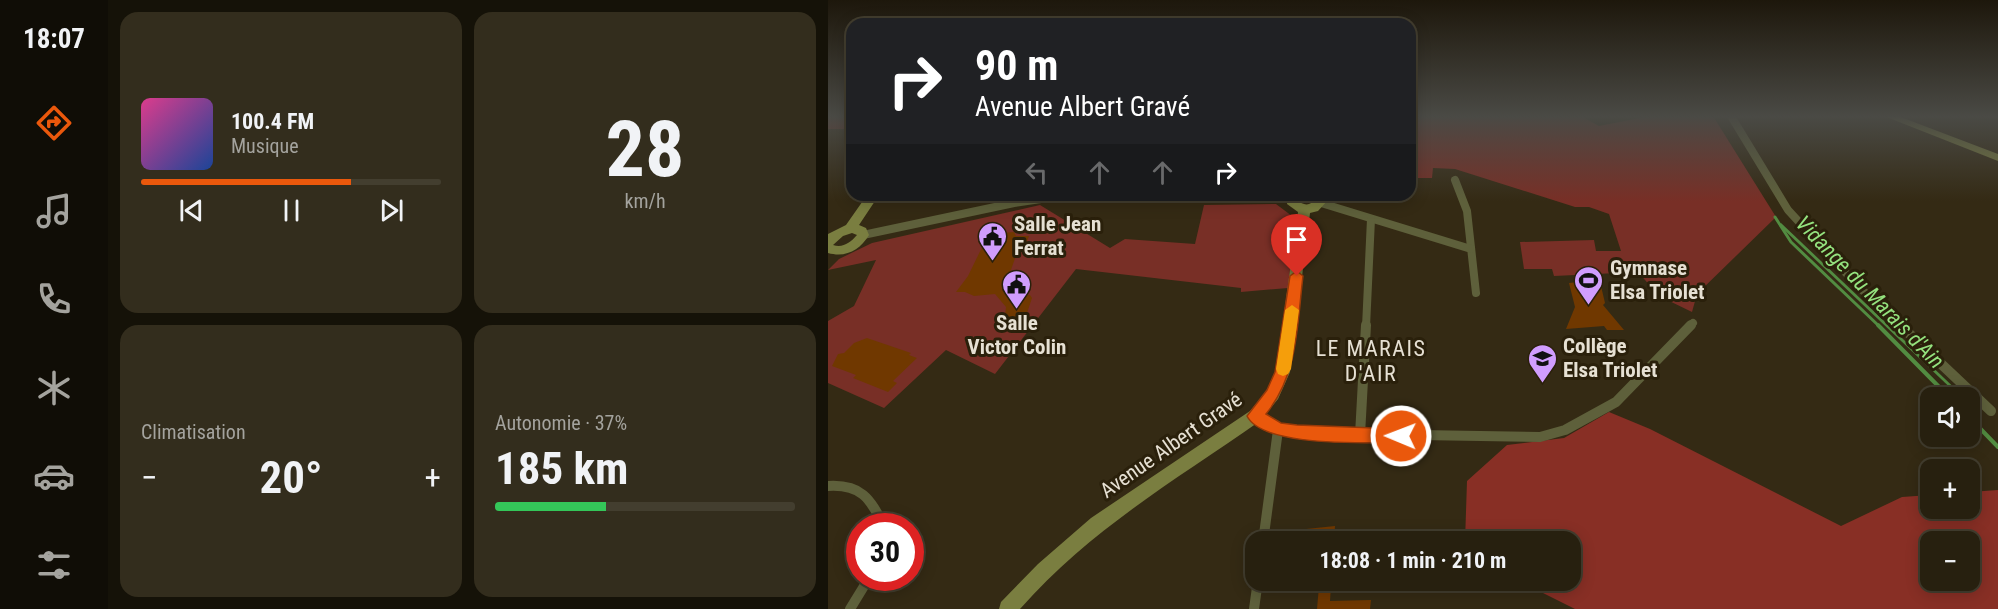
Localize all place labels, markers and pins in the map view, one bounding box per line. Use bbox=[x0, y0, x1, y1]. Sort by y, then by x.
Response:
place label: Salle Jean Ferrat bbox=[1014, 212, 1101, 260]
pin bbox=[1271, 214, 1322, 276]
public building icon: Salle Jean Ferrat bbox=[977, 220, 1009, 262]
place label: Gymnase Elsa Triolet bbox=[1610, 256, 1704, 304]
sports icon: Gymnase Elsa Triolet bbox=[1573, 264, 1605, 306]
public building icon: Salle Victor Colin bbox=[1001, 268, 1033, 310]
place label: Salle Victor Colin bbox=[968, 311, 1066, 359]
place label: Collège Elsa Triolet bbox=[1563, 334, 1657, 382]
school or university icon: Collège Elsa Triolet bbox=[1526, 342, 1558, 384]

